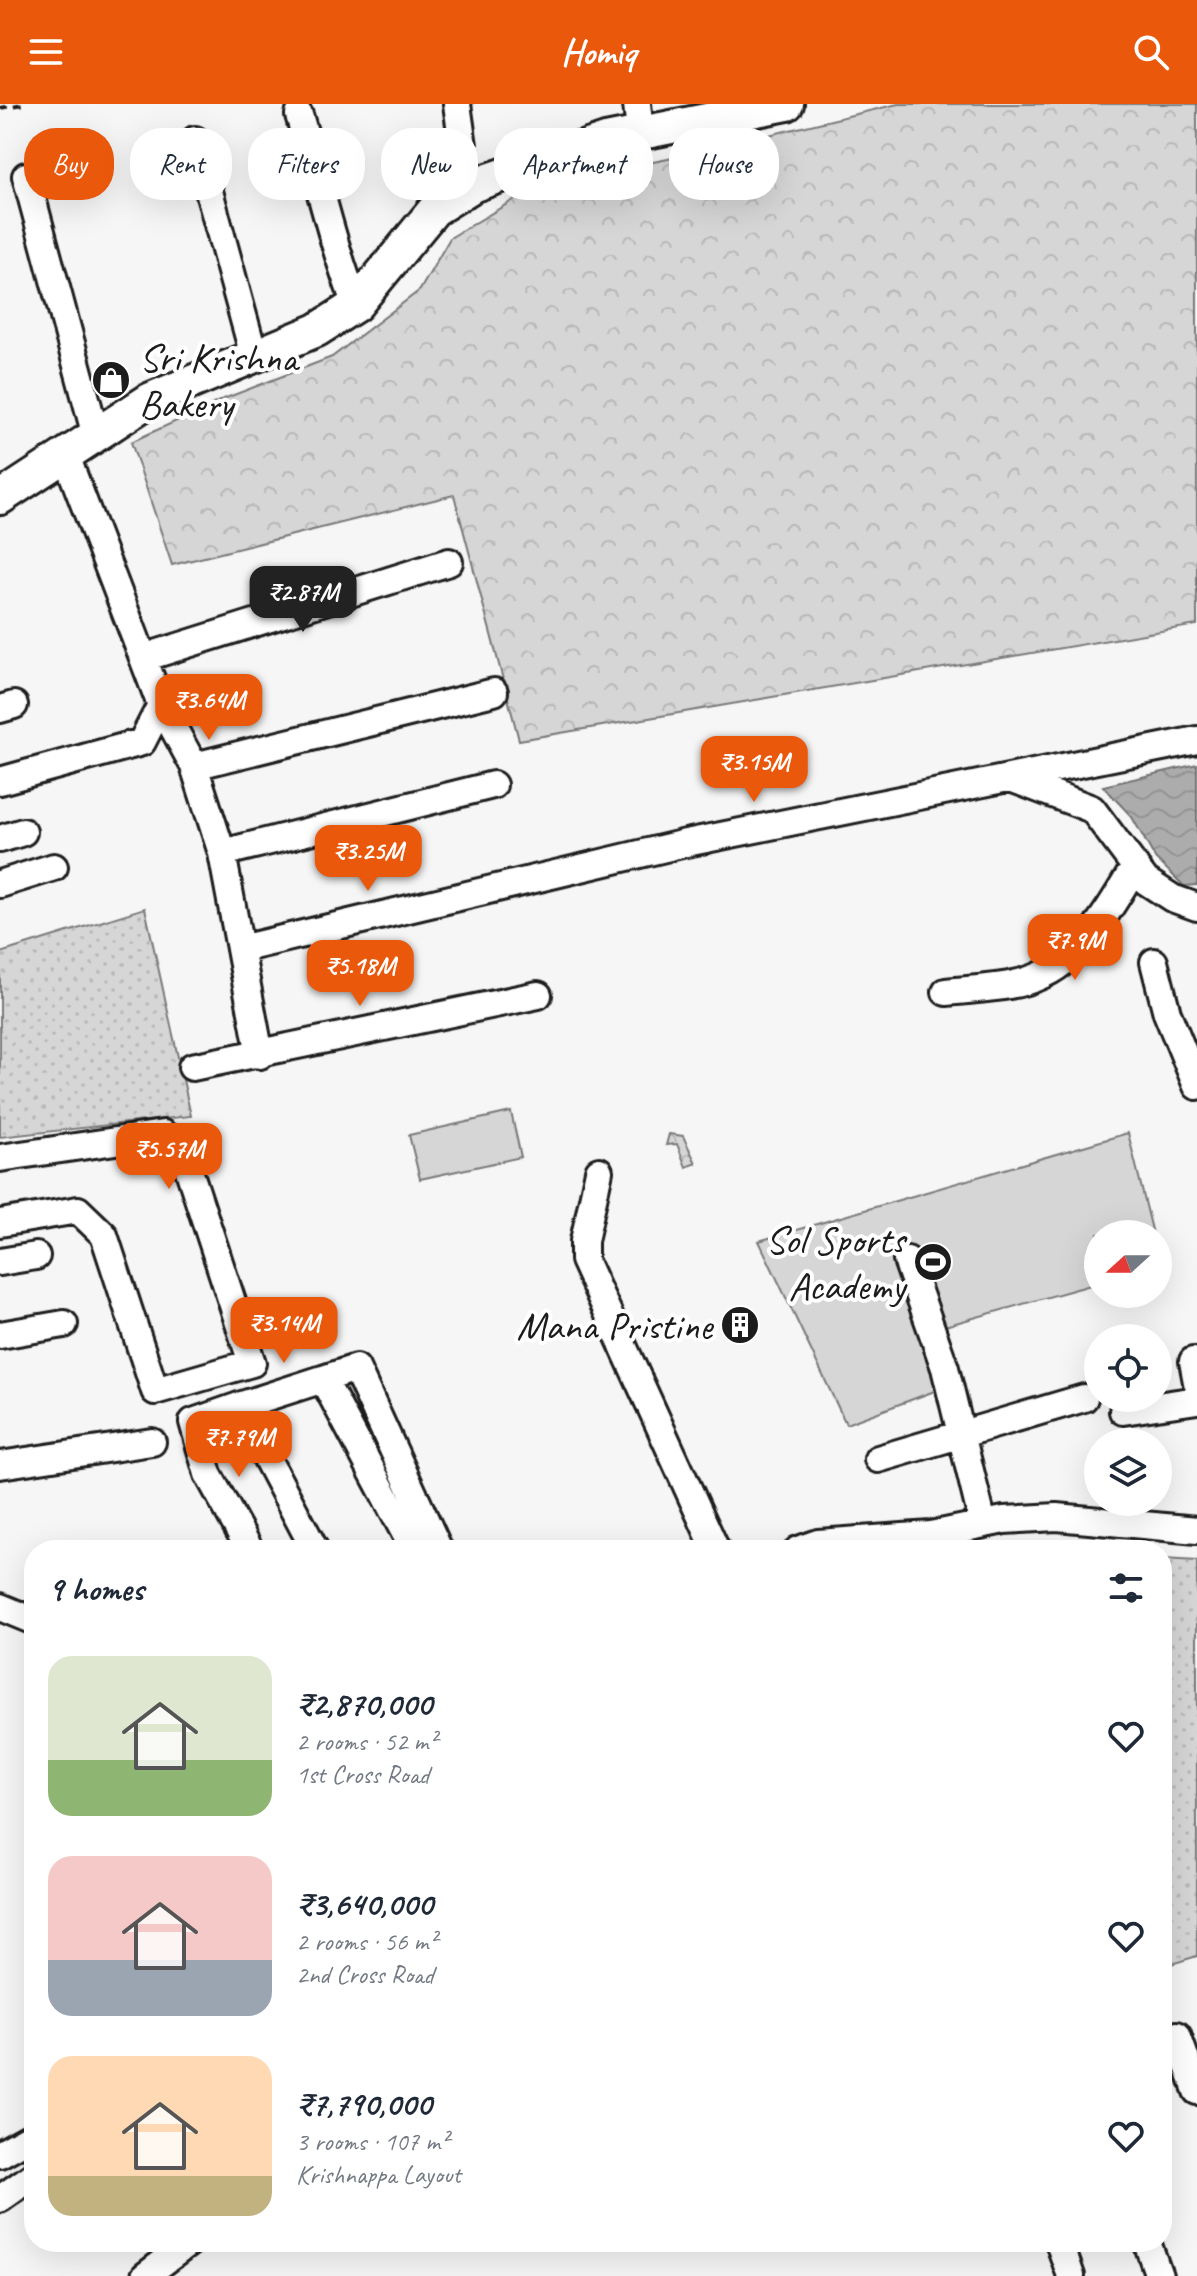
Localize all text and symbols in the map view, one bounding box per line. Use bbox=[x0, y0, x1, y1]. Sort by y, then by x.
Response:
text: Homiq bbox=[561, 29, 636, 75]
icon: menu bbox=[24, 30, 68, 74]
icon: search bbox=[1129, 30, 1173, 74]
chip: Buy bbox=[24, 128, 114, 200]
chip: Rent bbox=[130, 128, 232, 200]
chip: Filters bbox=[248, 128, 365, 200]
chip: New bbox=[381, 128, 478, 200]
chip: Apartment bbox=[494, 128, 653, 200]
chip: House bbox=[669, 128, 779, 200]
place label: Sri Krishna Bakery bbox=[139, 333, 301, 429]
shop icon: Sri Krishna Bakery bbox=[90, 359, 132, 401]
pin: ₹2.87M bbox=[238, 566, 368, 634]
text: ₹2.87M bbox=[268, 575, 338, 608]
pin: ₹3.64M bbox=[144, 674, 274, 742]
text: ₹3.64M bbox=[173, 683, 245, 716]
pin: ₹3.15M bbox=[689, 736, 819, 804]
text: ₹3.15M bbox=[719, 745, 789, 778]
pin: ₹3.25M bbox=[303, 825, 433, 893]
text: ₹3.25M bbox=[333, 834, 403, 867]
pin: ₹7.9M bbox=[1019, 914, 1131, 982]
text: ₹7.9M bbox=[1046, 923, 1104, 956]
pin: ₹5.18M bbox=[295, 940, 425, 1008]
text: ₹5.18M bbox=[325, 949, 395, 982]
pin: ₹5.57M bbox=[104, 1123, 234, 1191]
text: ₹5.57M bbox=[134, 1132, 204, 1165]
place label: Sol Sports Academy bbox=[765, 1215, 908, 1311]
north arrow bbox=[1084, 1220, 1172, 1308]
map controls bbox=[1084, 1220, 1172, 1516]
sports icon: Sol Sports Academy bbox=[912, 1241, 954, 1283]
pin: ₹3.14M bbox=[219, 1297, 349, 1365]
place label: Mana Pristine bbox=[516, 1301, 715, 1351]
building icon: Mana Pristine bbox=[719, 1304, 761, 1346]
text: ₹3.14M bbox=[249, 1306, 319, 1339]
button: locate bbox=[1084, 1324, 1172, 1412]
pin: ₹7.79M bbox=[174, 1411, 304, 1479]
text: ₹7.79M bbox=[204, 1420, 274, 1453]
button: layers bbox=[1084, 1428, 1172, 1516]
icon: filters bbox=[1104, 1566, 1148, 1610]
text: 9 homes bbox=[48, 1567, 144, 1610]
text: ₹2,870,000 bbox=[296, 1682, 432, 1725]
icon: home bbox=[112, 1688, 208, 1784]
icon: heart bbox=[1104, 1714, 1148, 1758]
text: 2 rooms · 52 m² bbox=[296, 1725, 437, 1758]
text: 1st Cross Road bbox=[296, 1758, 429, 1791]
text: ₹3,640,000 bbox=[296, 1882, 433, 1925]
icon: home bbox=[112, 1888, 208, 1984]
icon: heart bbox=[1104, 1914, 1148, 1958]
text: 2 rooms · 56 m² bbox=[296, 1925, 437, 1958]
text: 2nd Cross Road bbox=[296, 1958, 434, 1991]
text: ₹7,790,000 bbox=[296, 2082, 431, 2125]
icon: home bbox=[112, 2088, 208, 2184]
icon: heart bbox=[1104, 2114, 1148, 2158]
text: 3 rooms · 107 m² bbox=[296, 2125, 448, 2158]
text: Krishnappa Layout bbox=[296, 2158, 461, 2191]

